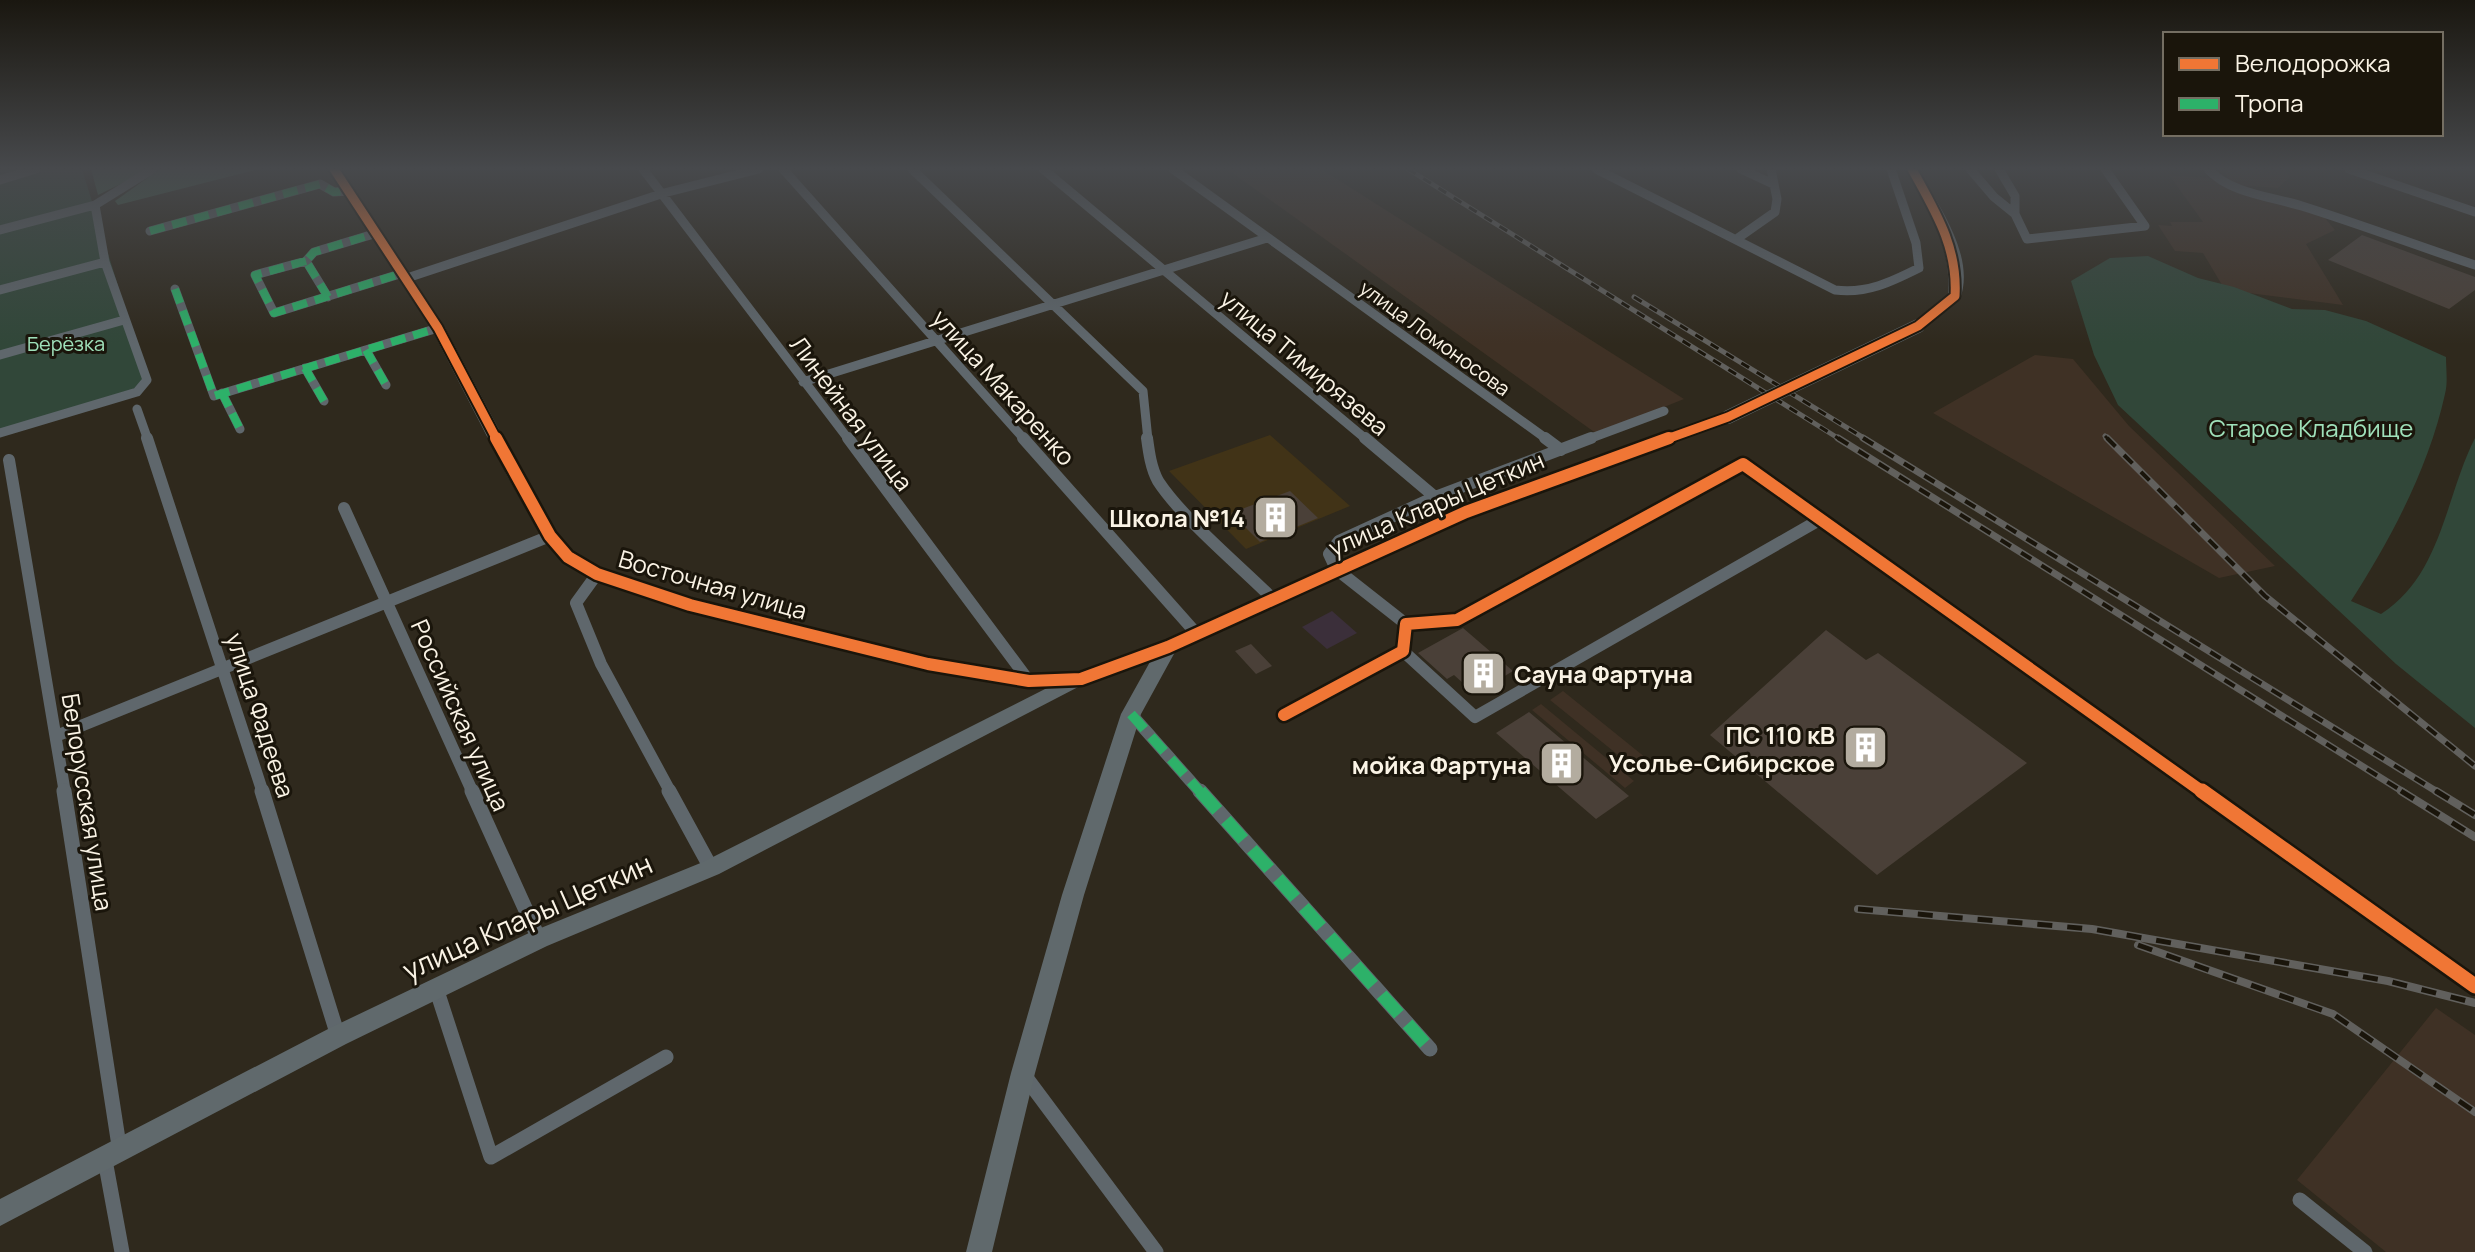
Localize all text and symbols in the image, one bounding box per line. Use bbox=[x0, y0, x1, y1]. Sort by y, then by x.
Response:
legend bbox=[2163, 32, 2443, 136]
text: Велодорожка bbox=[2235, 46, 2390, 79]
text: Тропа bbox=[2235, 86, 2304, 119]
street label: улица Ломоносова bbox=[1354, 274, 1516, 402]
street label: улица Тимирязева bbox=[1214, 282, 1396, 442]
street label: улица Макаренко bbox=[925, 302, 1083, 472]
street label: Линейная улица bbox=[783, 329, 921, 497]
park label: Берёзка bbox=[27, 330, 105, 357]
park label: Старое Кладбище bbox=[2209, 411, 2413, 444]
street label: улица Клары Цеткин bbox=[1323, 443, 1549, 563]
building icon: Школа №14 bbox=[1252, 493, 1300, 541]
place label: Школа №14 bbox=[1109, 501, 1245, 534]
street label: Восточная улица bbox=[615, 541, 811, 627]
street label: Российская улица bbox=[404, 614, 518, 816]
street label: улица Фадеева bbox=[219, 628, 303, 802]
building icon: Сауна Фартуна bbox=[1459, 649, 1507, 697]
place label: Сауна Фартуна bbox=[1514, 657, 1693, 690]
street label: Белорусская улица bbox=[55, 691, 121, 913]
place label: ПС 110 кВ Усолье-Сибирское bbox=[1609, 718, 1835, 779]
building icon: ПС 110 кВ Усолье-Сибирское bbox=[1842, 724, 1890, 772]
building icon: мойка Фартуна bbox=[1538, 740, 1586, 788]
place label: мойка Фартуна bbox=[1352, 748, 1531, 781]
street label: улица Клары Цеткин bbox=[396, 844, 658, 988]

